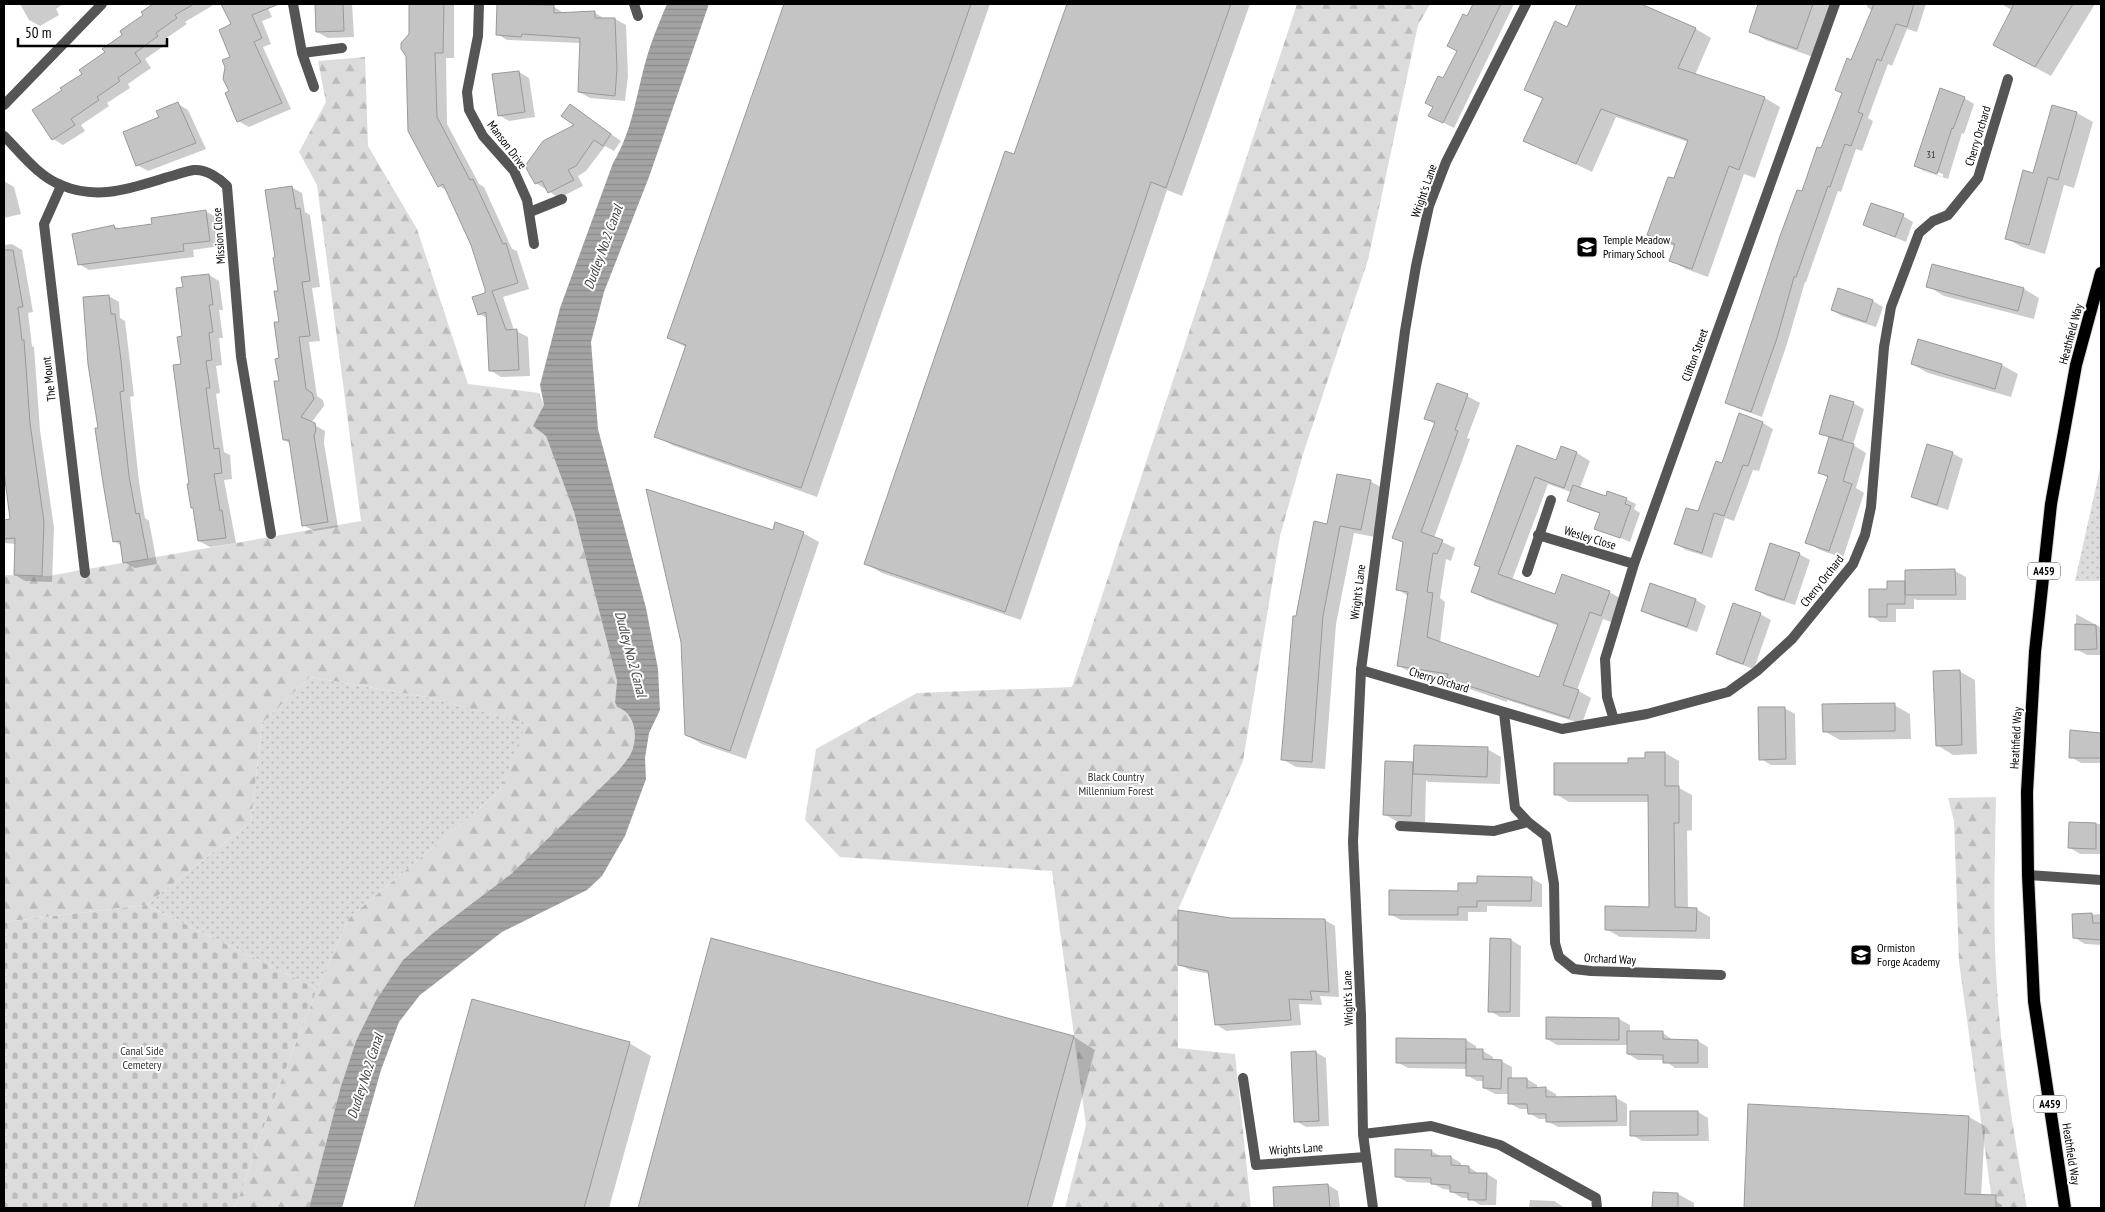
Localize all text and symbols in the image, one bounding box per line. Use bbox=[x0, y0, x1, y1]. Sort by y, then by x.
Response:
scale bar bbox=[18, 15, 166, 47]
text: 50 m bbox=[25, 23, 51, 42]
street label: Cherry Orchard bbox=[1961, 104, 1994, 168]
street label: Manson Drive bbox=[484, 118, 530, 172]
house number: 31 bbox=[1927, 148, 1936, 161]
street label: Wright's Lane bbox=[1407, 162, 1440, 219]
water label: Dudley No.2 Canal bbox=[579, 201, 627, 292]
street label: Mission Close bbox=[209, 207, 228, 265]
place label: Temple Meadow Primary School bbox=[1603, 232, 1671, 261]
school or university icon: Temple Meadow Primary School bbox=[1575, 235, 1599, 259]
street label: Heathfield Way bbox=[2055, 301, 2086, 366]
street label: Clifton Street bbox=[1678, 326, 1711, 383]
street label: The Mount bbox=[38, 355, 59, 402]
street label: Wesley Close bbox=[1562, 523, 1618, 553]
street label: Cherry Orchard bbox=[1797, 552, 1847, 610]
road number: A459 bbox=[2028, 562, 2060, 580]
street label: Wright's Lane bbox=[1347, 564, 1368, 620]
water label: Dudley No.2 Canal bbox=[611, 609, 652, 701]
street label: Cherry Orchard bbox=[1407, 663, 1471, 696]
street label: Heathfield Way bbox=[2006, 706, 2025, 769]
park label: Black Country Millennium Forest bbox=[1078, 769, 1154, 798]
place label: Ormiston Forge Academy bbox=[1877, 940, 1940, 969]
school or university icon: Ormiston Forge Academy bbox=[1849, 943, 1873, 967]
street label: Orchard Way bbox=[1584, 950, 1637, 967]
street label: Wright's Lane bbox=[1339, 970, 1356, 1026]
water label: Dudley No.2 Canal bbox=[343, 1030, 388, 1121]
park label: Canal Side Cemetery bbox=[120, 1043, 164, 1072]
road number: A459 bbox=[2034, 1096, 2066, 1112]
street label: Heathfield Way bbox=[2059, 1122, 2084, 1186]
street label: Wrights Lane bbox=[1269, 1139, 1323, 1158]

